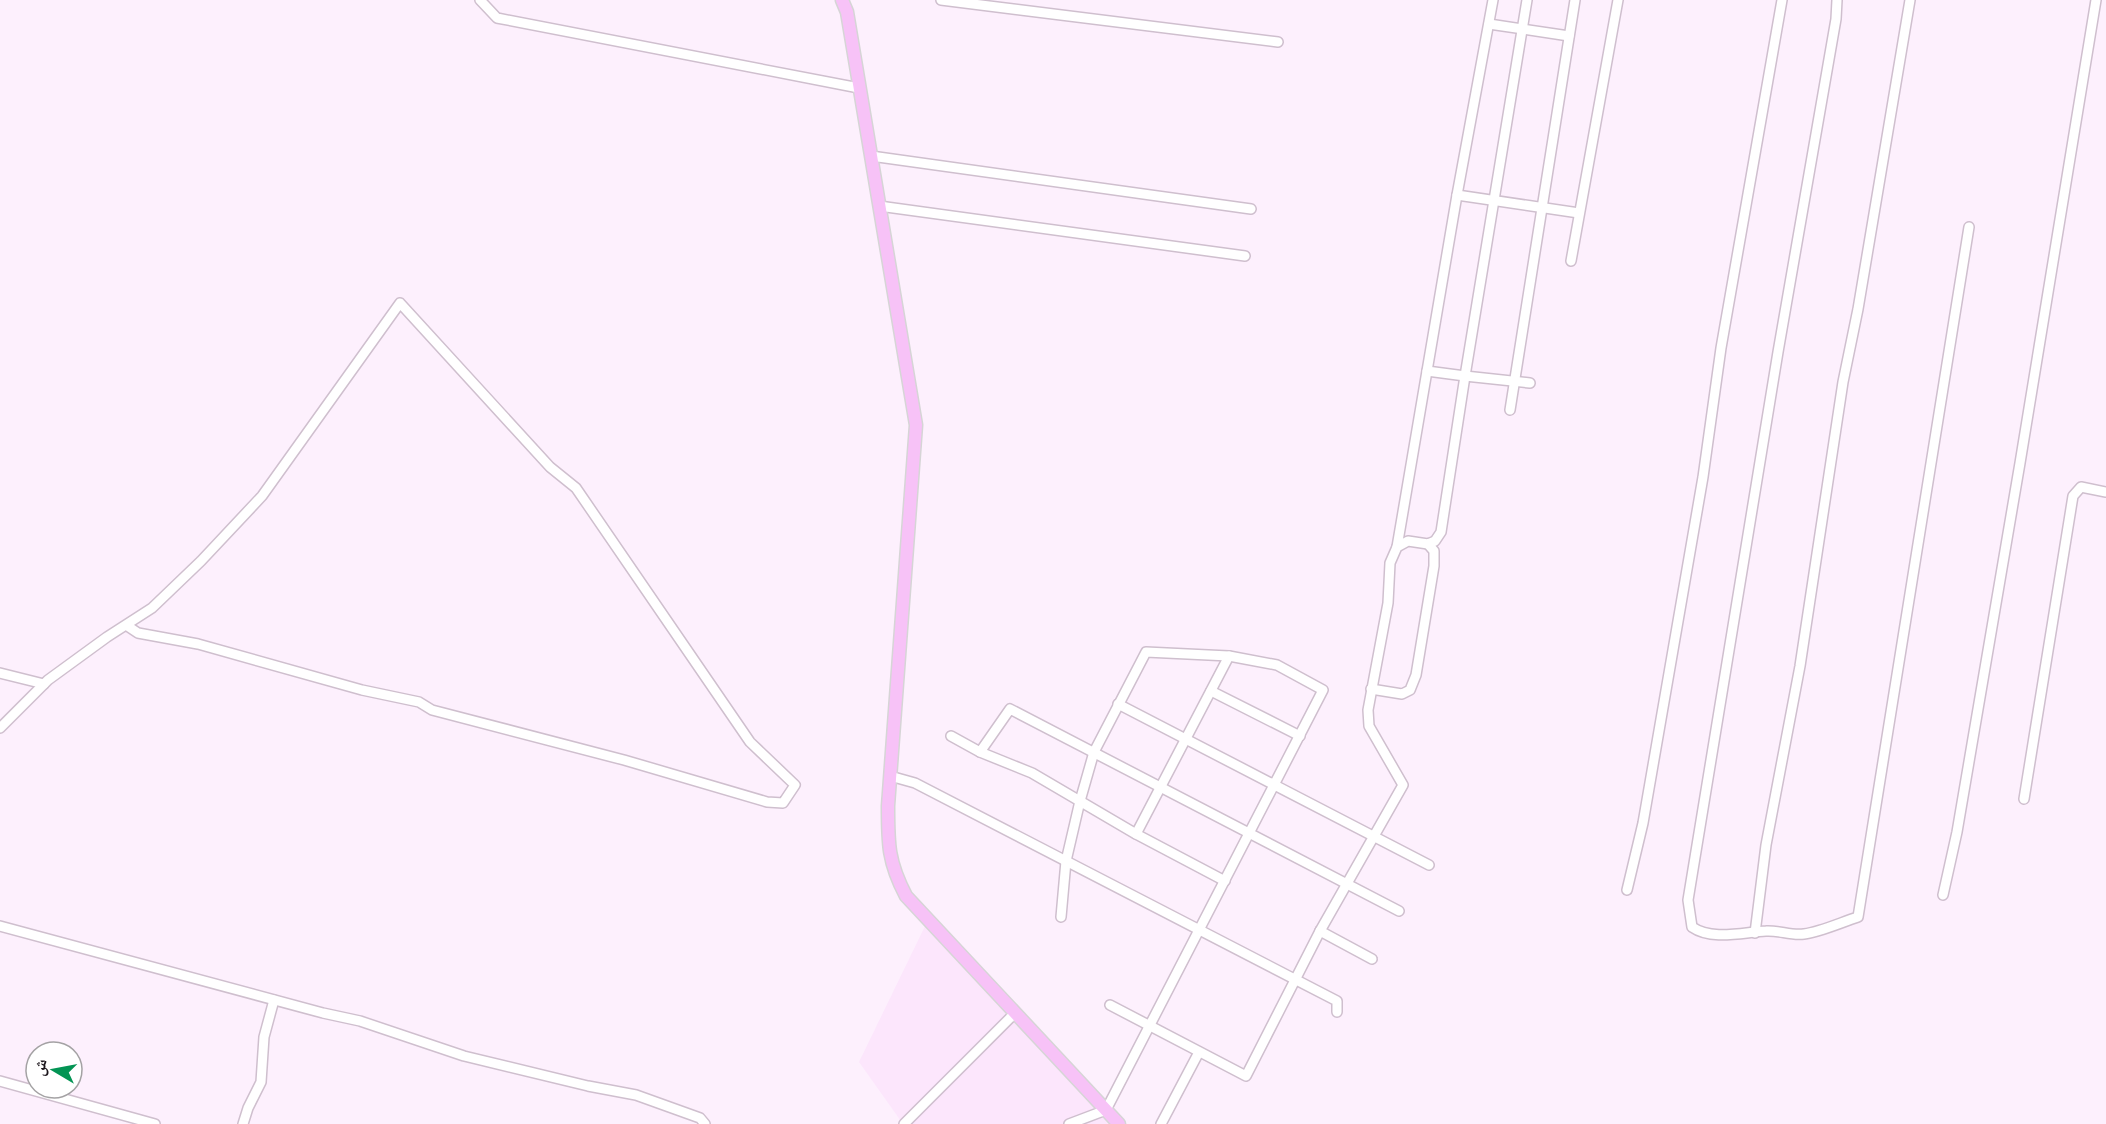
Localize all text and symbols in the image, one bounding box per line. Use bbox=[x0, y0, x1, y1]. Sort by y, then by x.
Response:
north arrow bbox=[24, 1040, 84, 1100]
text: ش bbox=[28, 1057, 53, 1078]

